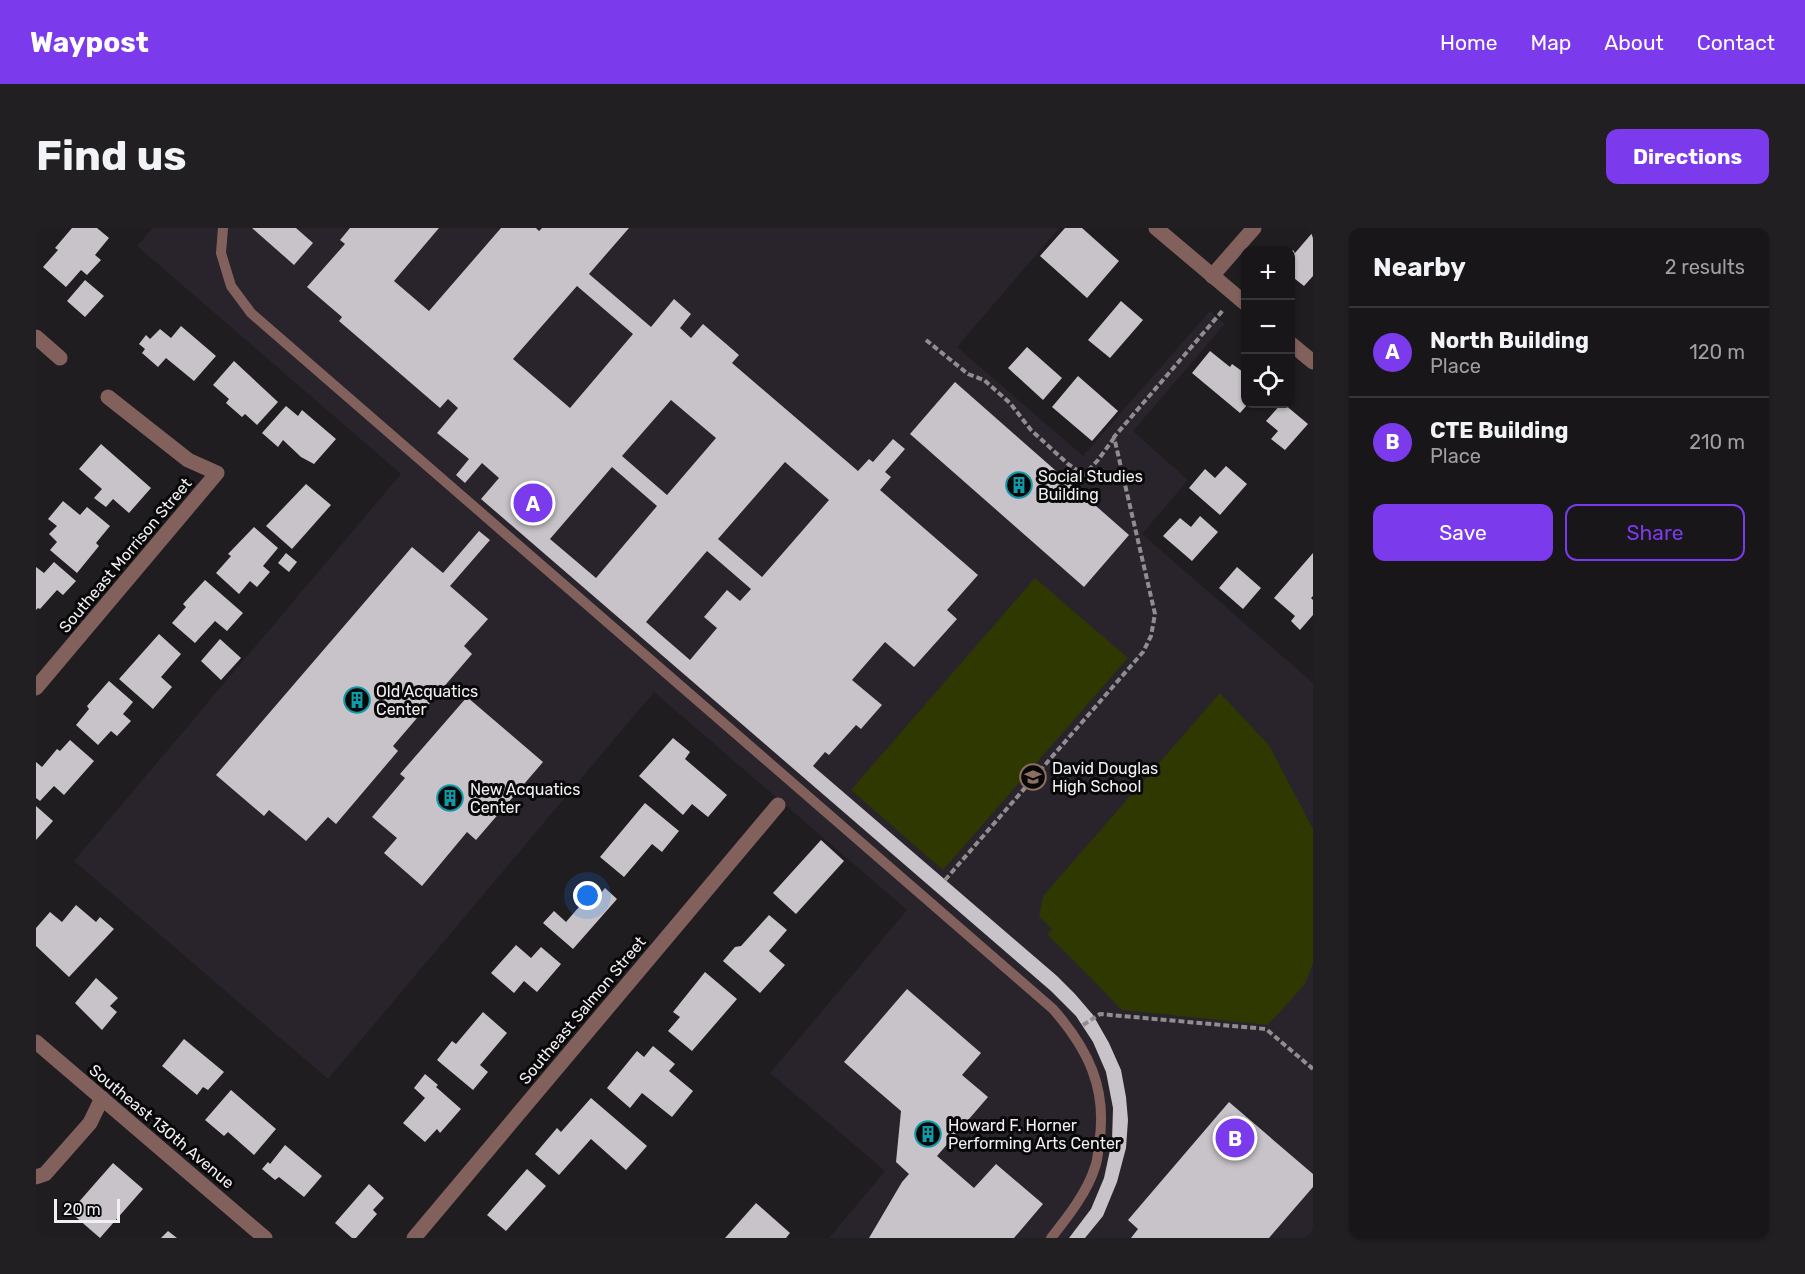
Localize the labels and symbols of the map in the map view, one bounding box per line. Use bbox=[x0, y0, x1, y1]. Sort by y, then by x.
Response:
place label: Social Studies Building bbox=[1038, 467, 1143, 504]
building icon: Social Studies Building bbox=[1004, 470, 1034, 500]
street label: Southeast Morrison Street bbox=[55, 474, 196, 637]
pin: A bbox=[514, 480, 552, 526]
place label: Old Acquatics Center bbox=[376, 682, 478, 719]
building icon: Old Acquatics Center bbox=[342, 685, 372, 715]
place label: David Douglas High School bbox=[1052, 759, 1158, 796]
school or university icon: David Douglas High School bbox=[1018, 762, 1048, 792]
place label: New Acquatics Center bbox=[470, 780, 580, 817]
building icon: New Acquatics Center bbox=[435, 783, 465, 813]
your location bbox=[573, 881, 602, 910]
street label: Southeast Salmon Street bbox=[515, 933, 650, 1088]
street label: Southeast 130th Avenue bbox=[85, 1060, 238, 1193]
place label: Howard F. Horner Performing Arts Center bbox=[948, 1116, 1121, 1153]
pin: B bbox=[1216, 1116, 1254, 1160]
building icon: Howard F. Horner Performing Arts Center bbox=[913, 1119, 943, 1149]
scale bar bbox=[54, 1196, 120, 1224]

